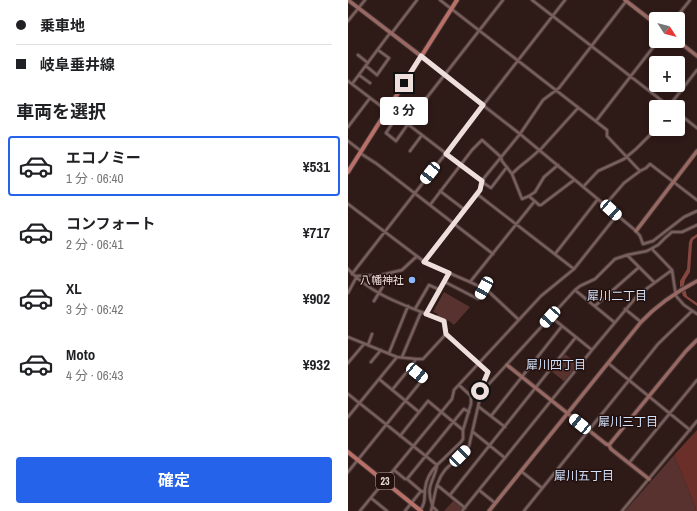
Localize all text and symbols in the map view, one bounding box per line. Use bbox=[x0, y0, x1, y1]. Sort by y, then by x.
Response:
north arrow bbox=[649, 12, 685, 48]
map controls bbox=[649, 12, 685, 136]
text: 乗車地 bbox=[40, 15, 85, 36]
text: 岐阜垂井線 bbox=[40, 54, 115, 75]
button: + bbox=[649, 56, 685, 92]
route end bbox=[395, 74, 413, 92]
callout: 3 分 bbox=[380, 97, 428, 125]
text: 車両を選択 bbox=[16, 99, 106, 124]
button: − bbox=[649, 100, 685, 136]
text: 3 分 bbox=[393, 102, 415, 119]
text: エコノミー bbox=[66, 147, 141, 168]
icon: car bbox=[18, 148, 54, 184]
text: ¥531 bbox=[303, 156, 330, 177]
car bbox=[418, 160, 442, 186]
text: 1 分 · 06:40 bbox=[66, 170, 123, 187]
car bbox=[598, 198, 624, 222]
text: コンフォート bbox=[66, 213, 156, 234]
icon: car bbox=[18, 214, 54, 250]
text: ¥717 bbox=[303, 222, 330, 243]
text: 2 分 · 06:41 bbox=[66, 236, 123, 253]
place label: 八幡神社 bbox=[360, 273, 404, 287]
marker: 八幡神社 bbox=[407, 275, 417, 285]
car bbox=[473, 275, 495, 301]
text: XL bbox=[66, 278, 82, 299]
icon: car bbox=[18, 280, 54, 316]
text: ¥902 bbox=[303, 288, 330, 309]
district label: 犀川二丁目 bbox=[587, 288, 647, 304]
text: 3 分 · 06:42 bbox=[66, 301, 123, 318]
car bbox=[538, 304, 562, 330]
text: Moto bbox=[66, 344, 95, 365]
icon: car bbox=[18, 346, 54, 382]
text: ¥932 bbox=[303, 354, 330, 375]
district label: 犀川四丁目 bbox=[526, 357, 586, 373]
car bbox=[404, 361, 430, 385]
text: 4 分 · 06:43 bbox=[66, 367, 123, 384]
route start bbox=[471, 382, 489, 400]
car bbox=[567, 412, 593, 436]
district label: 犀川三丁目 bbox=[598, 414, 658, 430]
car bbox=[447, 443, 473, 469]
button: 確定 bbox=[16, 457, 332, 503]
district label: 犀川五丁目 bbox=[554, 468, 614, 484]
road number: 23 bbox=[376, 473, 394, 489]

